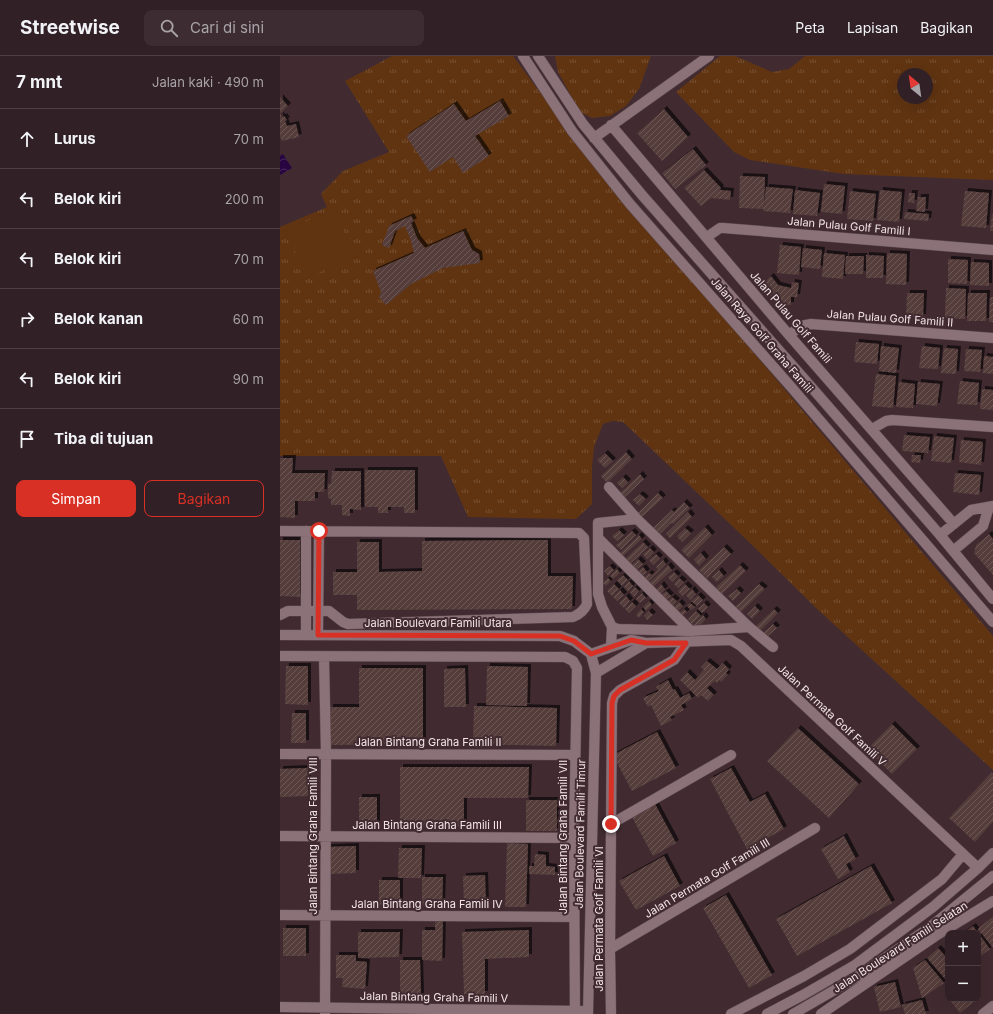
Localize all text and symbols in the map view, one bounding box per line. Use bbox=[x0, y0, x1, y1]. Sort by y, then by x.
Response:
search box bbox=[144, 10, 424, 46]
text: Streetwise bbox=[20, 16, 120, 39]
icon: search bbox=[158, 17, 180, 39]
text: Cari di sini bbox=[190, 18, 264, 37]
text: Peta bbox=[795, 19, 825, 36]
text: Lapisan bbox=[847, 19, 898, 36]
text: Bagikan bbox=[920, 19, 973, 36]
north arrow bbox=[897, 68, 933, 104]
text: 7 mnt bbox=[16, 72, 62, 92]
text: Jalan kaki · 490 m bbox=[152, 74, 264, 90]
icon: ahead bbox=[16, 128, 38, 150]
text: Lurus bbox=[54, 129, 96, 148]
text: 70 m bbox=[234, 131, 264, 147]
icon: left bbox=[16, 188, 38, 210]
text: Belok kiri bbox=[54, 189, 121, 208]
text: 200 m bbox=[225, 191, 264, 207]
street label: Jalan Pulau Golf Famili I bbox=[787, 214, 911, 238]
icon: left bbox=[16, 248, 38, 270]
text: Belok kiri bbox=[54, 249, 121, 268]
text: 70 m bbox=[234, 251, 264, 267]
street label: Jalan Pulau Golf Famili bbox=[747, 268, 835, 366]
street label: Jalan Raya Golf Graha Famili bbox=[708, 274, 816, 396]
street label: Jalan Pulau Golf Famili II bbox=[826, 307, 954, 329]
icon: right bbox=[16, 308, 38, 330]
text: Belok kanan bbox=[54, 309, 143, 328]
text: 60 m bbox=[233, 311, 264, 327]
icon: left bbox=[16, 368, 38, 390]
text: Belok kiri bbox=[54, 369, 121, 388]
text: 90 m bbox=[233, 371, 264, 387]
icon: arrive bbox=[16, 428, 38, 450]
text: Tiba di tujuan bbox=[54, 429, 153, 448]
button: Simpan bbox=[16, 480, 136, 517]
button: Bagikan bbox=[144, 480, 264, 517]
route start bbox=[310, 522, 328, 540]
street label: Jalan Boulevard Famili Utara bbox=[364, 616, 512, 630]
street label: Jalan Permata Golf Famili V bbox=[775, 661, 889, 769]
street label: Jalan Bintang Graha Famili II bbox=[355, 735, 501, 749]
street label: Jalan Bintang Graha Famili VIII bbox=[306, 757, 320, 915]
street label: Jalan Boulevard Famili Timur bbox=[572, 759, 588, 909]
street label: Jalan Bintang Graha Famili VII bbox=[556, 760, 570, 914]
route end bbox=[602, 815, 620, 833]
street label: Jalan Bintang Graha Famili III bbox=[352, 818, 502, 832]
street label: Jalan Permata Golf Famili III bbox=[642, 835, 772, 921]
street label: Jalan Permata Golf Famili VI bbox=[592, 846, 606, 992]
street label: Jalan Bintang Graha Famili IV bbox=[351, 897, 503, 911]
street label: Jalan Boulevard Famili Selatan bbox=[830, 898, 970, 996]
map controls bbox=[945, 930, 981, 1002]
button: + bbox=[945, 930, 981, 966]
button: − bbox=[945, 966, 981, 1002]
street label: Jalan Bintang Graha Famili V bbox=[360, 989, 509, 1005]

